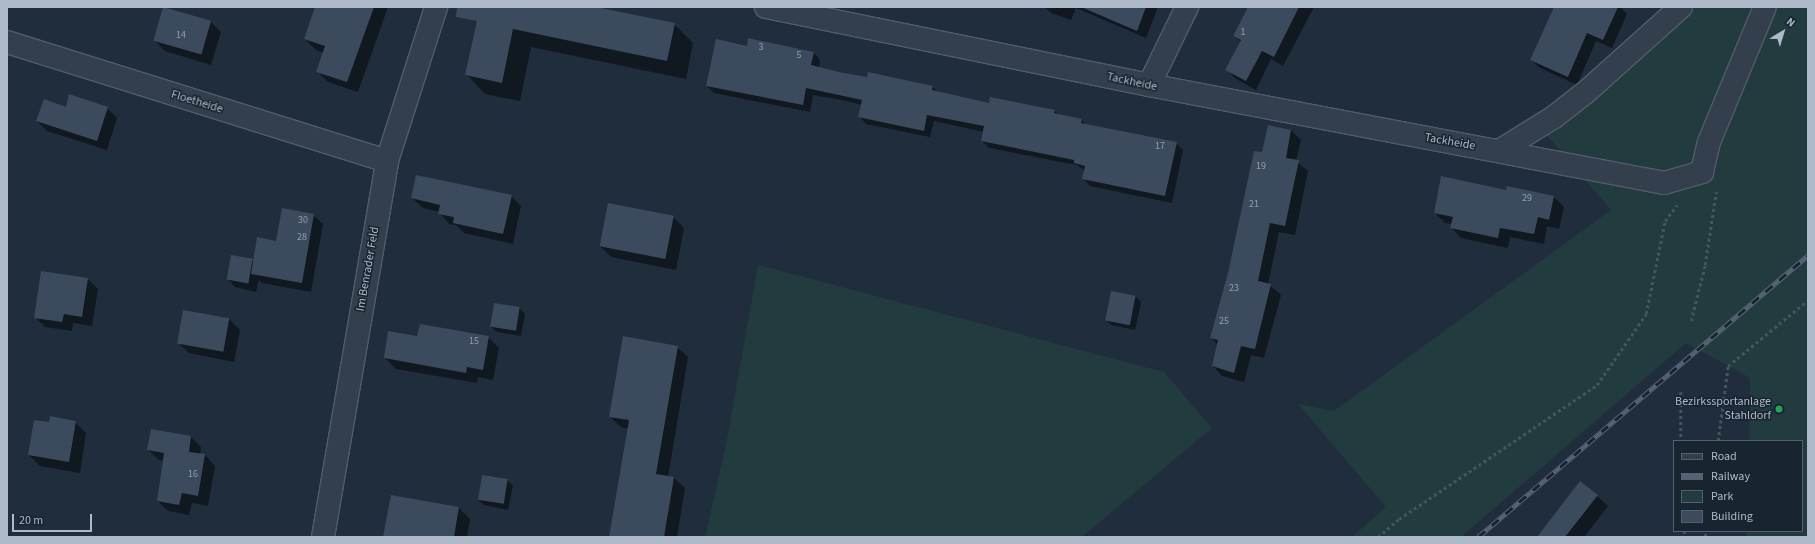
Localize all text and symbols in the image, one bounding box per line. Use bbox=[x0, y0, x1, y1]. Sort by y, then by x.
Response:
north arrow bbox=[1763, 12, 1803, 52]
text: N bbox=[1783, 14, 1798, 30]
house number: 1 bbox=[1241, 27, 1245, 39]
house number: 14 bbox=[176, 30, 186, 42]
house number: 3 bbox=[759, 42, 763, 54]
house number: 5 bbox=[797, 50, 801, 62]
street label: Tackheide bbox=[1106, 70, 1158, 94]
street label: Floetheide bbox=[169, 87, 225, 117]
street label: Tackheide bbox=[1424, 130, 1476, 154]
house number: 17 bbox=[1155, 141, 1165, 153]
house number: 19 bbox=[1256, 161, 1266, 173]
house number: 29 bbox=[1522, 193, 1532, 205]
house number: 21 bbox=[1249, 199, 1259, 211]
house number: 30 bbox=[298, 215, 308, 227]
street label: Im Benrader Feld bbox=[353, 226, 383, 312]
house number: 28 bbox=[297, 232, 307, 244]
house number: 23 bbox=[1229, 283, 1239, 295]
house number: 25 bbox=[1219, 316, 1229, 328]
house number: 15 bbox=[469, 336, 479, 348]
place label: Bezirkssportanlage Stahldorf bbox=[1675, 395, 1771, 423]
marker: Bezirkssportanlage Stahldorf bbox=[1774, 404, 1784, 414]
legend bbox=[1673, 440, 1803, 532]
text: Road bbox=[1711, 448, 1737, 465]
text: Railway bbox=[1711, 468, 1750, 485]
house number: 16 bbox=[188, 469, 198, 481]
text: Park bbox=[1711, 488, 1733, 505]
scale bar bbox=[14, 506, 94, 532]
text: Building bbox=[1711, 508, 1753, 525]
text: 20 m bbox=[19, 512, 43, 529]

